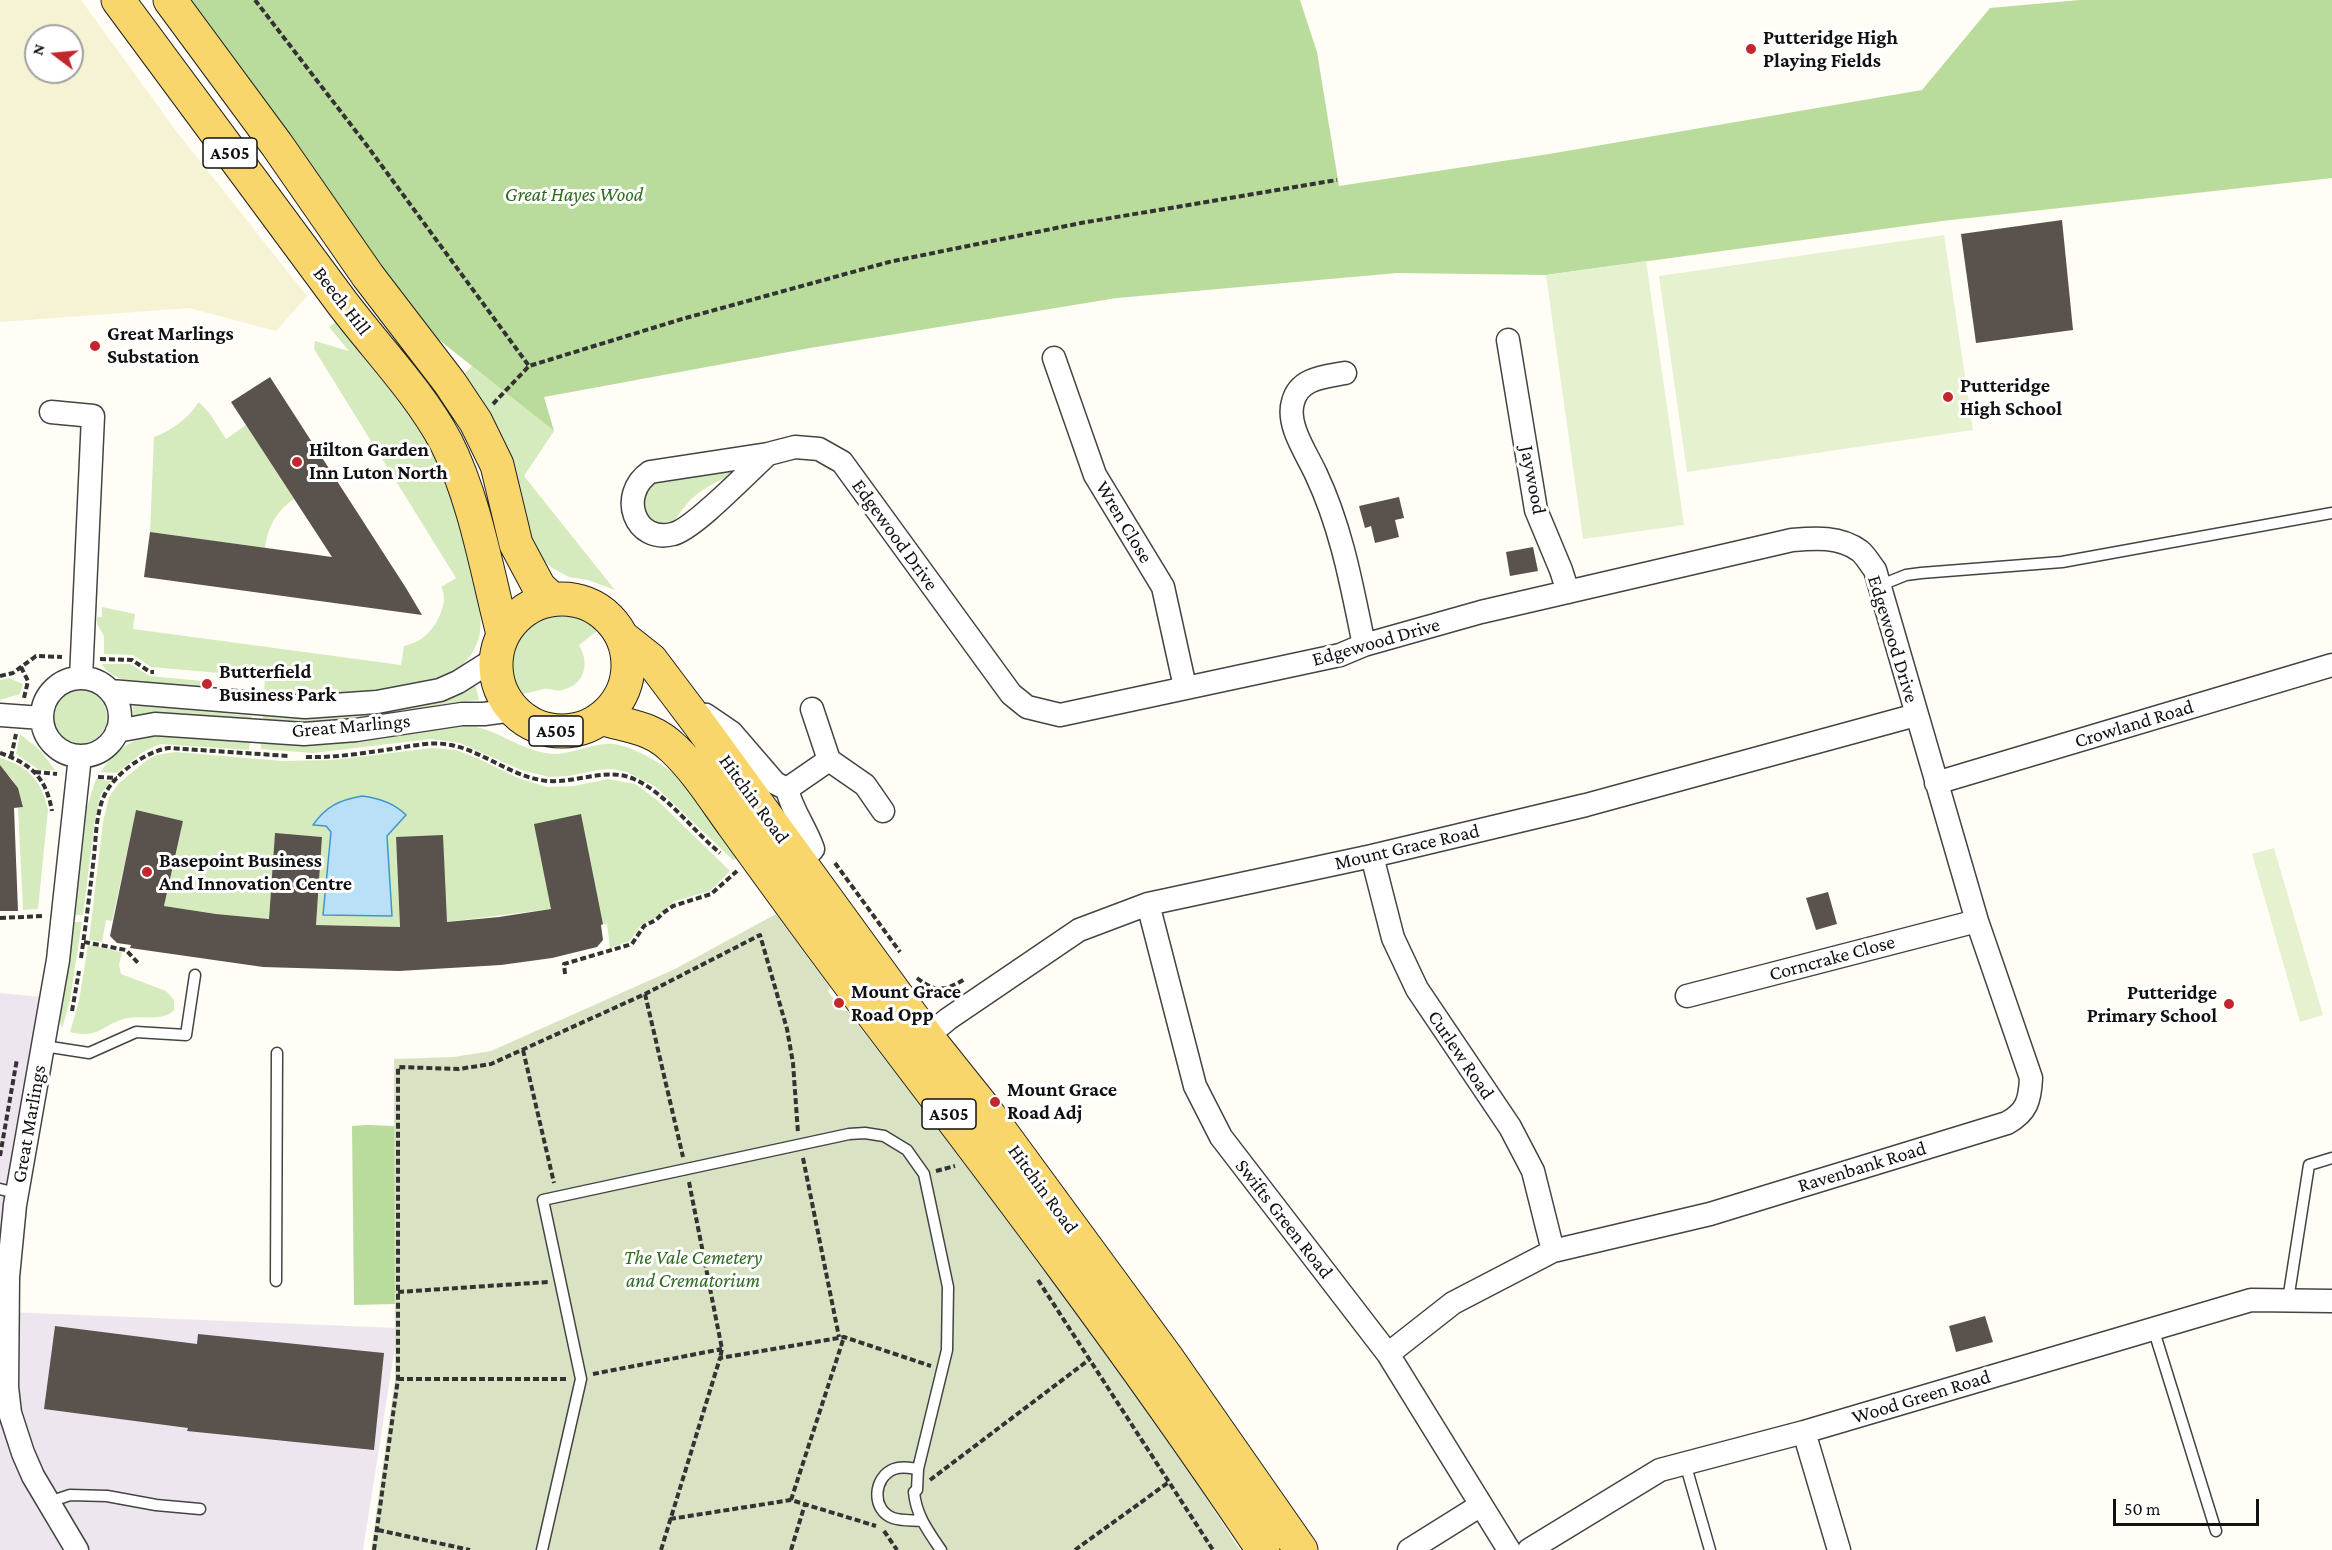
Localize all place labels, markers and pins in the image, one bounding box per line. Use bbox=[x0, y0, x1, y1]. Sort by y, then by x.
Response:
place label: Putteridge High Playing Fields bbox=[1763, 26, 1898, 73]
marker: Putteridge High Playing Fields bbox=[1744, 42, 1758, 56]
place label: Great Marlings Substation bbox=[107, 322, 234, 369]
marker: Great Marlings Substation bbox=[88, 339, 102, 353]
place label: Putteridge High School bbox=[1960, 374, 2062, 421]
marker: Putteridge High School bbox=[1941, 390, 1955, 404]
place label: Hilton Garden Inn Luton North bbox=[309, 438, 448, 485]
marker: Hilton Garden Inn Luton North bbox=[290, 455, 304, 469]
place label: Butterfield Business Park bbox=[219, 660, 336, 707]
marker: Butterfield Business Park bbox=[200, 677, 214, 691]
place label: Basepoint Business And Innovation Centre bbox=[159, 849, 352, 896]
marker: Basepoint Business And Innovation Centre bbox=[140, 865, 154, 879]
place label: Mount Grace Road Opp bbox=[851, 980, 961, 1027]
place label: Putteridge Primary School bbox=[2087, 981, 2217, 1028]
marker: Mount Grace Road Opp bbox=[832, 996, 846, 1010]
marker: Putteridge Primary School bbox=[2222, 997, 2236, 1011]
place label: Mount Grace Road Adj bbox=[1007, 1078, 1117, 1125]
marker: Mount Grace Road Adj bbox=[988, 1095, 1002, 1109]

